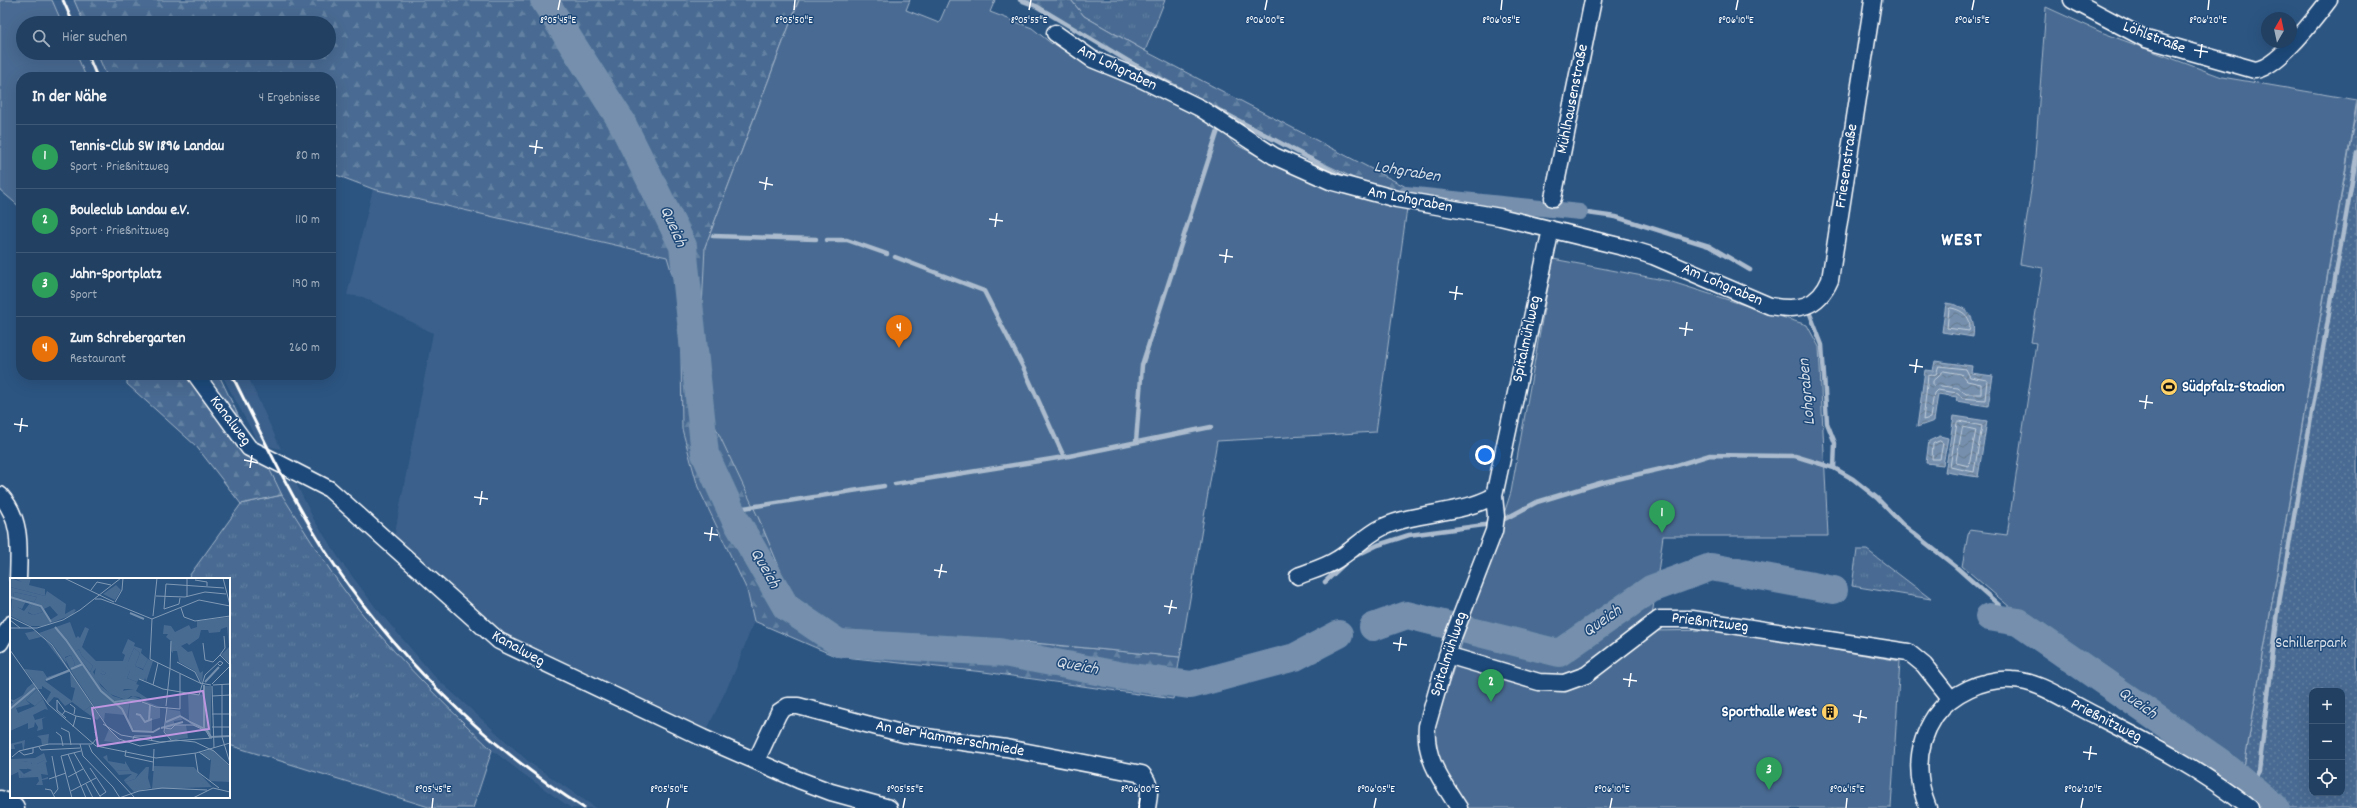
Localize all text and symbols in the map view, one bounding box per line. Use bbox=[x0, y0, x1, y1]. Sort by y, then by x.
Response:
north arrow bbox=[2261, 12, 2297, 48]
text: 8°05'45"E bbox=[540, 14, 577, 28]
text: 8°05'50"E bbox=[775, 14, 813, 28]
text: 8°05'55"E bbox=[1011, 14, 1048, 28]
text: 8°06'00"E bbox=[1246, 14, 1285, 28]
text: 8°06'05"E bbox=[1482, 14, 1520, 28]
text: 8°06'10"E bbox=[1718, 14, 1754, 28]
text: 8°06'15"E bbox=[1955, 14, 1990, 28]
text: 8°06'20"E bbox=[2189, 14, 2227, 28]
search box bbox=[16, 16, 336, 60]
street label: Löhlstraße bbox=[2119, 16, 2189, 60]
icon: search bbox=[30, 27, 52, 49]
text: Hier suchen bbox=[62, 27, 127, 49]
street label: Am Lohgraben bbox=[1073, 39, 1161, 97]
street label: Mühlhausenstraße bbox=[1551, 42, 1595, 156]
text: In der Nähe bbox=[32, 86, 107, 110]
text: 4 Ergebnisse bbox=[259, 89, 320, 108]
street label: Friesenstraße bbox=[1830, 122, 1864, 210]
text: Tennis-Club SW 1896 Landau bbox=[70, 136, 224, 158]
text: 1 bbox=[44, 147, 46, 166]
text: 80 m bbox=[296, 147, 320, 166]
water label: Lohgraben bbox=[1372, 156, 1443, 190]
text: Sport · Prießnitzweg bbox=[70, 158, 169, 177]
street label: Am Lohgraben bbox=[1365, 180, 1455, 220]
text: Bouleclub Landau e.V. bbox=[70, 200, 189, 222]
water label: Queich bbox=[652, 203, 692, 252]
text: 2 bbox=[42, 211, 48, 230]
text: 110 m bbox=[295, 211, 320, 230]
text: Sport · Prießnitzweg bbox=[70, 222, 169, 241]
district label: WEST bbox=[1941, 227, 1983, 255]
street label: Am Lohgraben bbox=[1678, 258, 1766, 312]
text: Jahn-Sportplatz bbox=[70, 264, 162, 286]
text: 3 bbox=[42, 275, 48, 294]
text: 190 m bbox=[292, 275, 320, 294]
text: Sport bbox=[70, 286, 97, 305]
street label: Spitalmühlweg bbox=[1507, 294, 1547, 384]
pin: 4 bbox=[886, 315, 912, 348]
text: Zum Schrebergarten bbox=[70, 328, 185, 350]
text: 4 bbox=[42, 339, 48, 358]
text: 260 m bbox=[289, 339, 320, 358]
text: Restaurant bbox=[70, 350, 126, 369]
water label: Lohgraben bbox=[1793, 357, 1823, 426]
place label: Südpfalz-Stadion bbox=[2182, 376, 2285, 399]
sports icon: Südpfalz-Stadion bbox=[2159, 377, 2179, 397]
street label: Kanalweg bbox=[203, 391, 257, 451]
your location bbox=[1475, 445, 1495, 465]
pin: 1 bbox=[1649, 500, 1675, 533]
water label: Queich bbox=[743, 545, 786, 594]
inset map bbox=[10, 578, 230, 798]
water label: Queich bbox=[1579, 599, 1628, 644]
street label: Prießnitzweg bbox=[1670, 607, 1750, 639]
street label: Spitalmühlweg bbox=[1424, 609, 1474, 699]
street label: Kanalweg bbox=[487, 625, 549, 673]
park label: Schillerpark bbox=[2275, 632, 2347, 655]
water label: Queich bbox=[1054, 651, 1101, 683]
pin: 2 bbox=[1478, 669, 1504, 702]
water label: Queich bbox=[2113, 682, 2162, 727]
map controls bbox=[2309, 688, 2345, 796]
button: + bbox=[2309, 688, 2345, 724]
street label: Prießnitzweg bbox=[2066, 693, 2146, 749]
place label: Sporthalle West bbox=[1722, 701, 1817, 724]
building icon: Sporthalle West bbox=[1820, 702, 1840, 722]
street label: An der Hammerschmiede bbox=[874, 715, 1026, 763]
button: − bbox=[2309, 724, 2345, 760]
pin: 3 bbox=[1756, 757, 1782, 790]
button: locate bbox=[2309, 760, 2345, 796]
text: 8°05'45"E bbox=[415, 783, 452, 797]
text: 8°05'50"E bbox=[650, 783, 688, 797]
text: 8°05'55"E bbox=[887, 783, 924, 797]
text: 8°06'00"E bbox=[1121, 783, 1160, 797]
text: 8°06'05"E bbox=[1357, 783, 1395, 797]
text: 8°06'10"E bbox=[1594, 783, 1630, 797]
text: 8°06'15"E bbox=[1830, 783, 1865, 797]
text: 8°06'20"E bbox=[2064, 783, 2102, 797]

